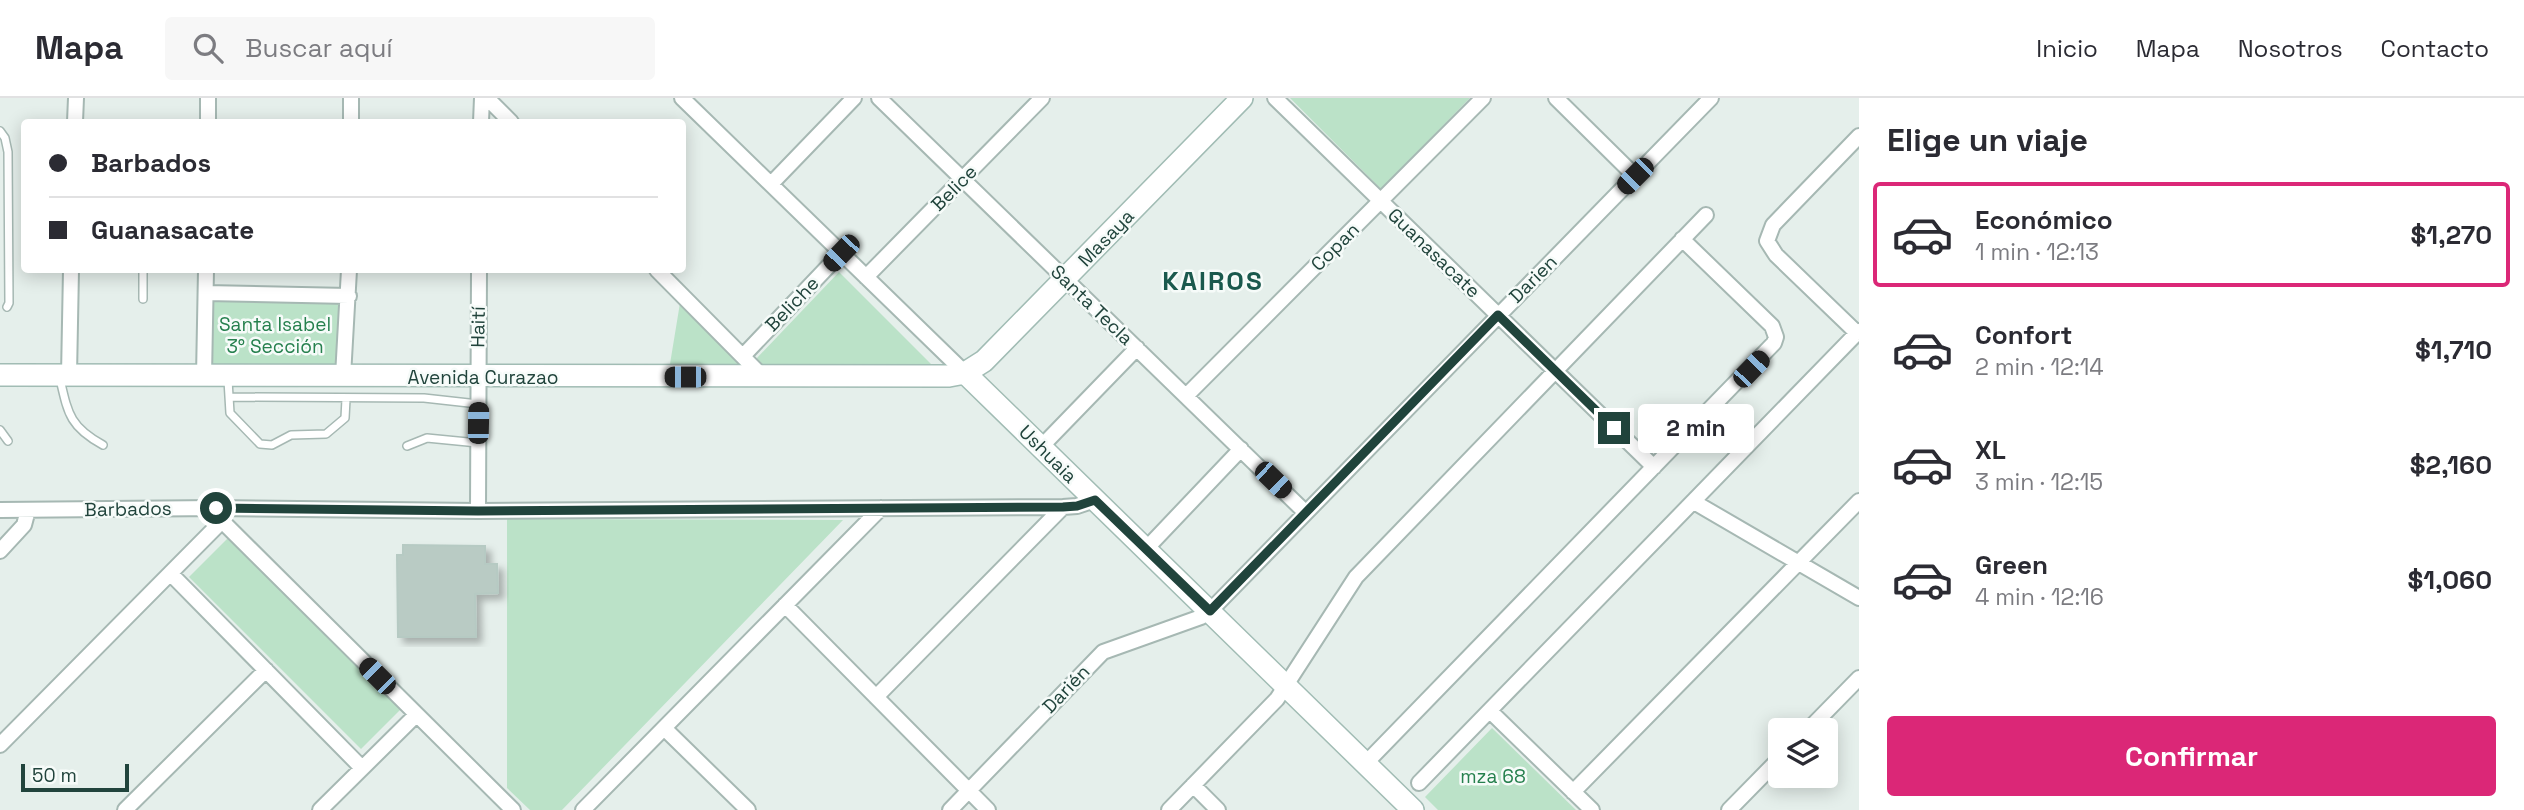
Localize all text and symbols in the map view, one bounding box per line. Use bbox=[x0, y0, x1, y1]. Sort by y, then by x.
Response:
search box bbox=[165, 17, 655, 80]
text: Mapa bbox=[35, 27, 123, 69]
icon: search bbox=[189, 29, 227, 67]
text: Buscar aquí bbox=[245, 31, 393, 65]
text: Inicio bbox=[2036, 33, 2098, 64]
text: Mapa bbox=[2136, 33, 2200, 64]
text: Nosotros bbox=[2238, 33, 2343, 64]
text: Contacto bbox=[2381, 33, 2489, 64]
text: Elige un viaje bbox=[1887, 120, 2088, 160]
text: Barbados bbox=[91, 146, 211, 180]
car bbox=[1613, 154, 1658, 198]
street label: Belice bbox=[925, 159, 983, 217]
street label: Guanasacate bbox=[1382, 202, 1486, 304]
icon: car bbox=[1891, 203, 1954, 266]
text: Económico bbox=[1975, 203, 2113, 237]
street label: Masaya bbox=[1073, 204, 1140, 272]
text: Guanasacate bbox=[91, 213, 254, 247]
street label: Copan bbox=[1305, 217, 1365, 277]
text: $1,270 bbox=[2411, 218, 2492, 252]
car bbox=[819, 231, 864, 275]
text: 1 min · 12:13 bbox=[1975, 237, 2099, 267]
street label: Darien bbox=[1504, 250, 1562, 308]
street label: Santa Tecla bbox=[1045, 259, 1139, 351]
district label: KAIROS bbox=[1162, 264, 1264, 298]
street label: Beliche bbox=[760, 271, 824, 337]
street label: Haití bbox=[465, 306, 491, 348]
park label: Santa Isabel 3° Sección bbox=[219, 312, 331, 359]
icon: car bbox=[1891, 318, 1954, 381]
text: Confort bbox=[1975, 318, 2072, 352]
text: $1,710 bbox=[2415, 333, 2492, 367]
car bbox=[1729, 347, 1774, 391]
text: 2 min · 12:14 bbox=[1975, 352, 2104, 382]
street label: Avenida Curazao bbox=[408, 365, 558, 390]
car bbox=[665, 367, 707, 388]
car bbox=[468, 402, 489, 444]
callout: 2 min bbox=[1638, 404, 1754, 452]
route end bbox=[1598, 412, 1630, 444]
text: 2 min bbox=[1666, 413, 1726, 443]
street label: Ushuaia bbox=[1014, 420, 1082, 488]
icon: car bbox=[1891, 433, 1954, 496]
text: XL bbox=[1975, 433, 2006, 467]
text: $2,160 bbox=[2410, 448, 2492, 482]
car bbox=[1251, 458, 1296, 502]
text: 3 min · 12:15 bbox=[1975, 467, 2103, 497]
route start bbox=[200, 492, 232, 524]
street label: Barbados bbox=[84, 496, 172, 522]
icon: car bbox=[1891, 548, 1954, 611]
text: Green bbox=[1975, 548, 2048, 582]
text: $1,060 bbox=[2407, 563, 2492, 597]
text: 4 min · 12:16 bbox=[1975, 582, 2104, 612]
car bbox=[355, 654, 400, 698]
street label: Darién bbox=[1037, 659, 1095, 719]
button: Confirmar bbox=[1887, 716, 2496, 796]
map controls bbox=[1768, 718, 1838, 788]
button: layers bbox=[1768, 718, 1838, 788]
scale bar bbox=[21, 761, 130, 793]
text: 50 m bbox=[32, 763, 77, 788]
park label: mza 68 bbox=[1460, 764, 1526, 789]

